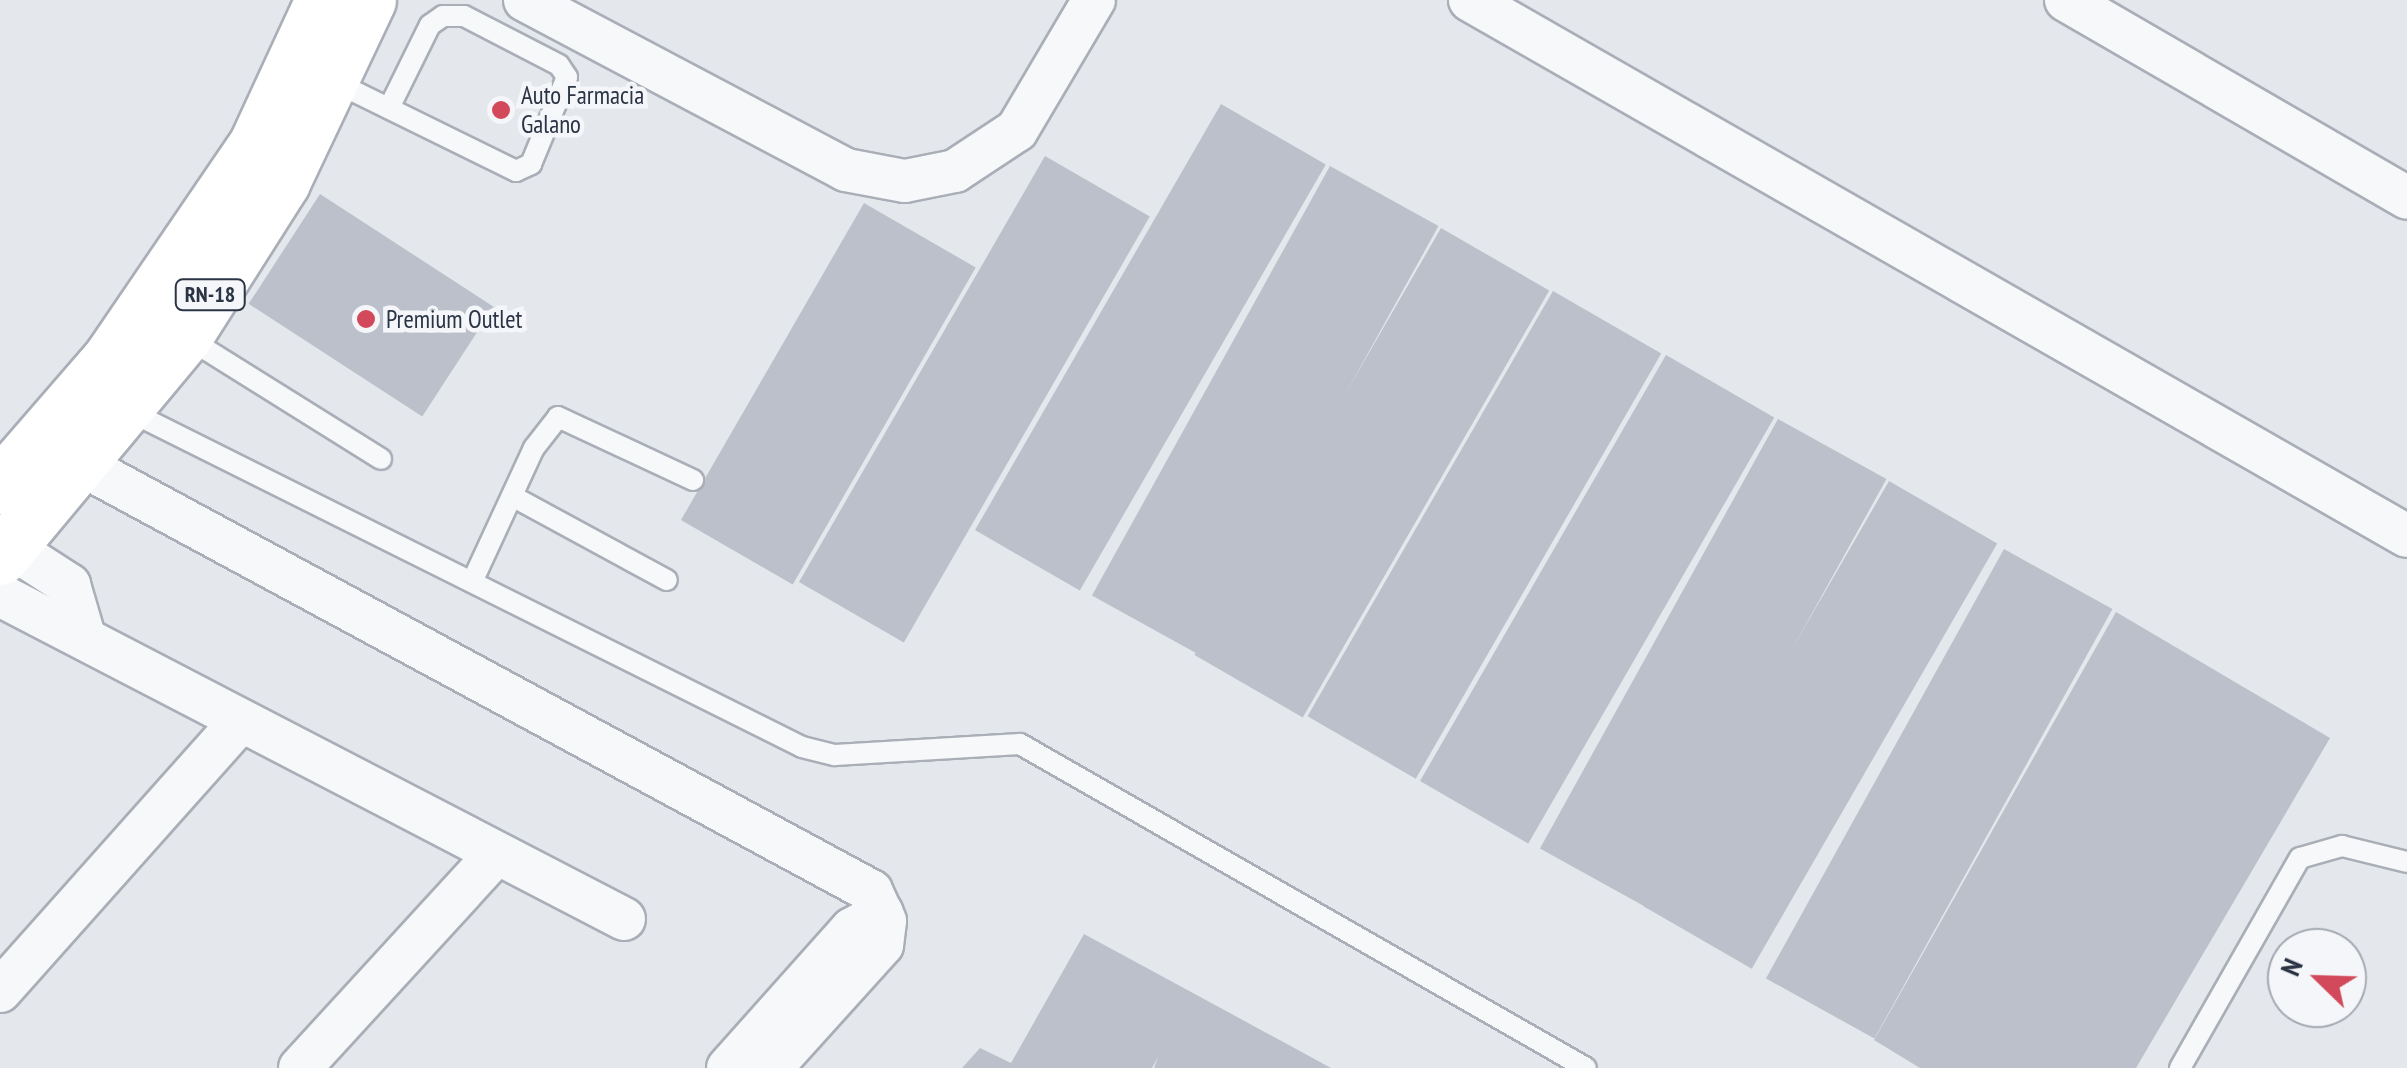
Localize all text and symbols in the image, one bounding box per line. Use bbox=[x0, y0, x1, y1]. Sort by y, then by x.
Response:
place label: Auto Farmacia Galano bbox=[521, 81, 644, 140]
marker: Auto Farmacia Galano bbox=[490, 99, 512, 121]
road number: RN-18 bbox=[172, 278, 248, 312]
place label: Premium Outlet bbox=[386, 304, 522, 334]
marker: Premium Outlet bbox=[355, 308, 377, 330]
north arrow bbox=[2267, 928, 2367, 1028]
text: N bbox=[2271, 953, 2311, 981]

